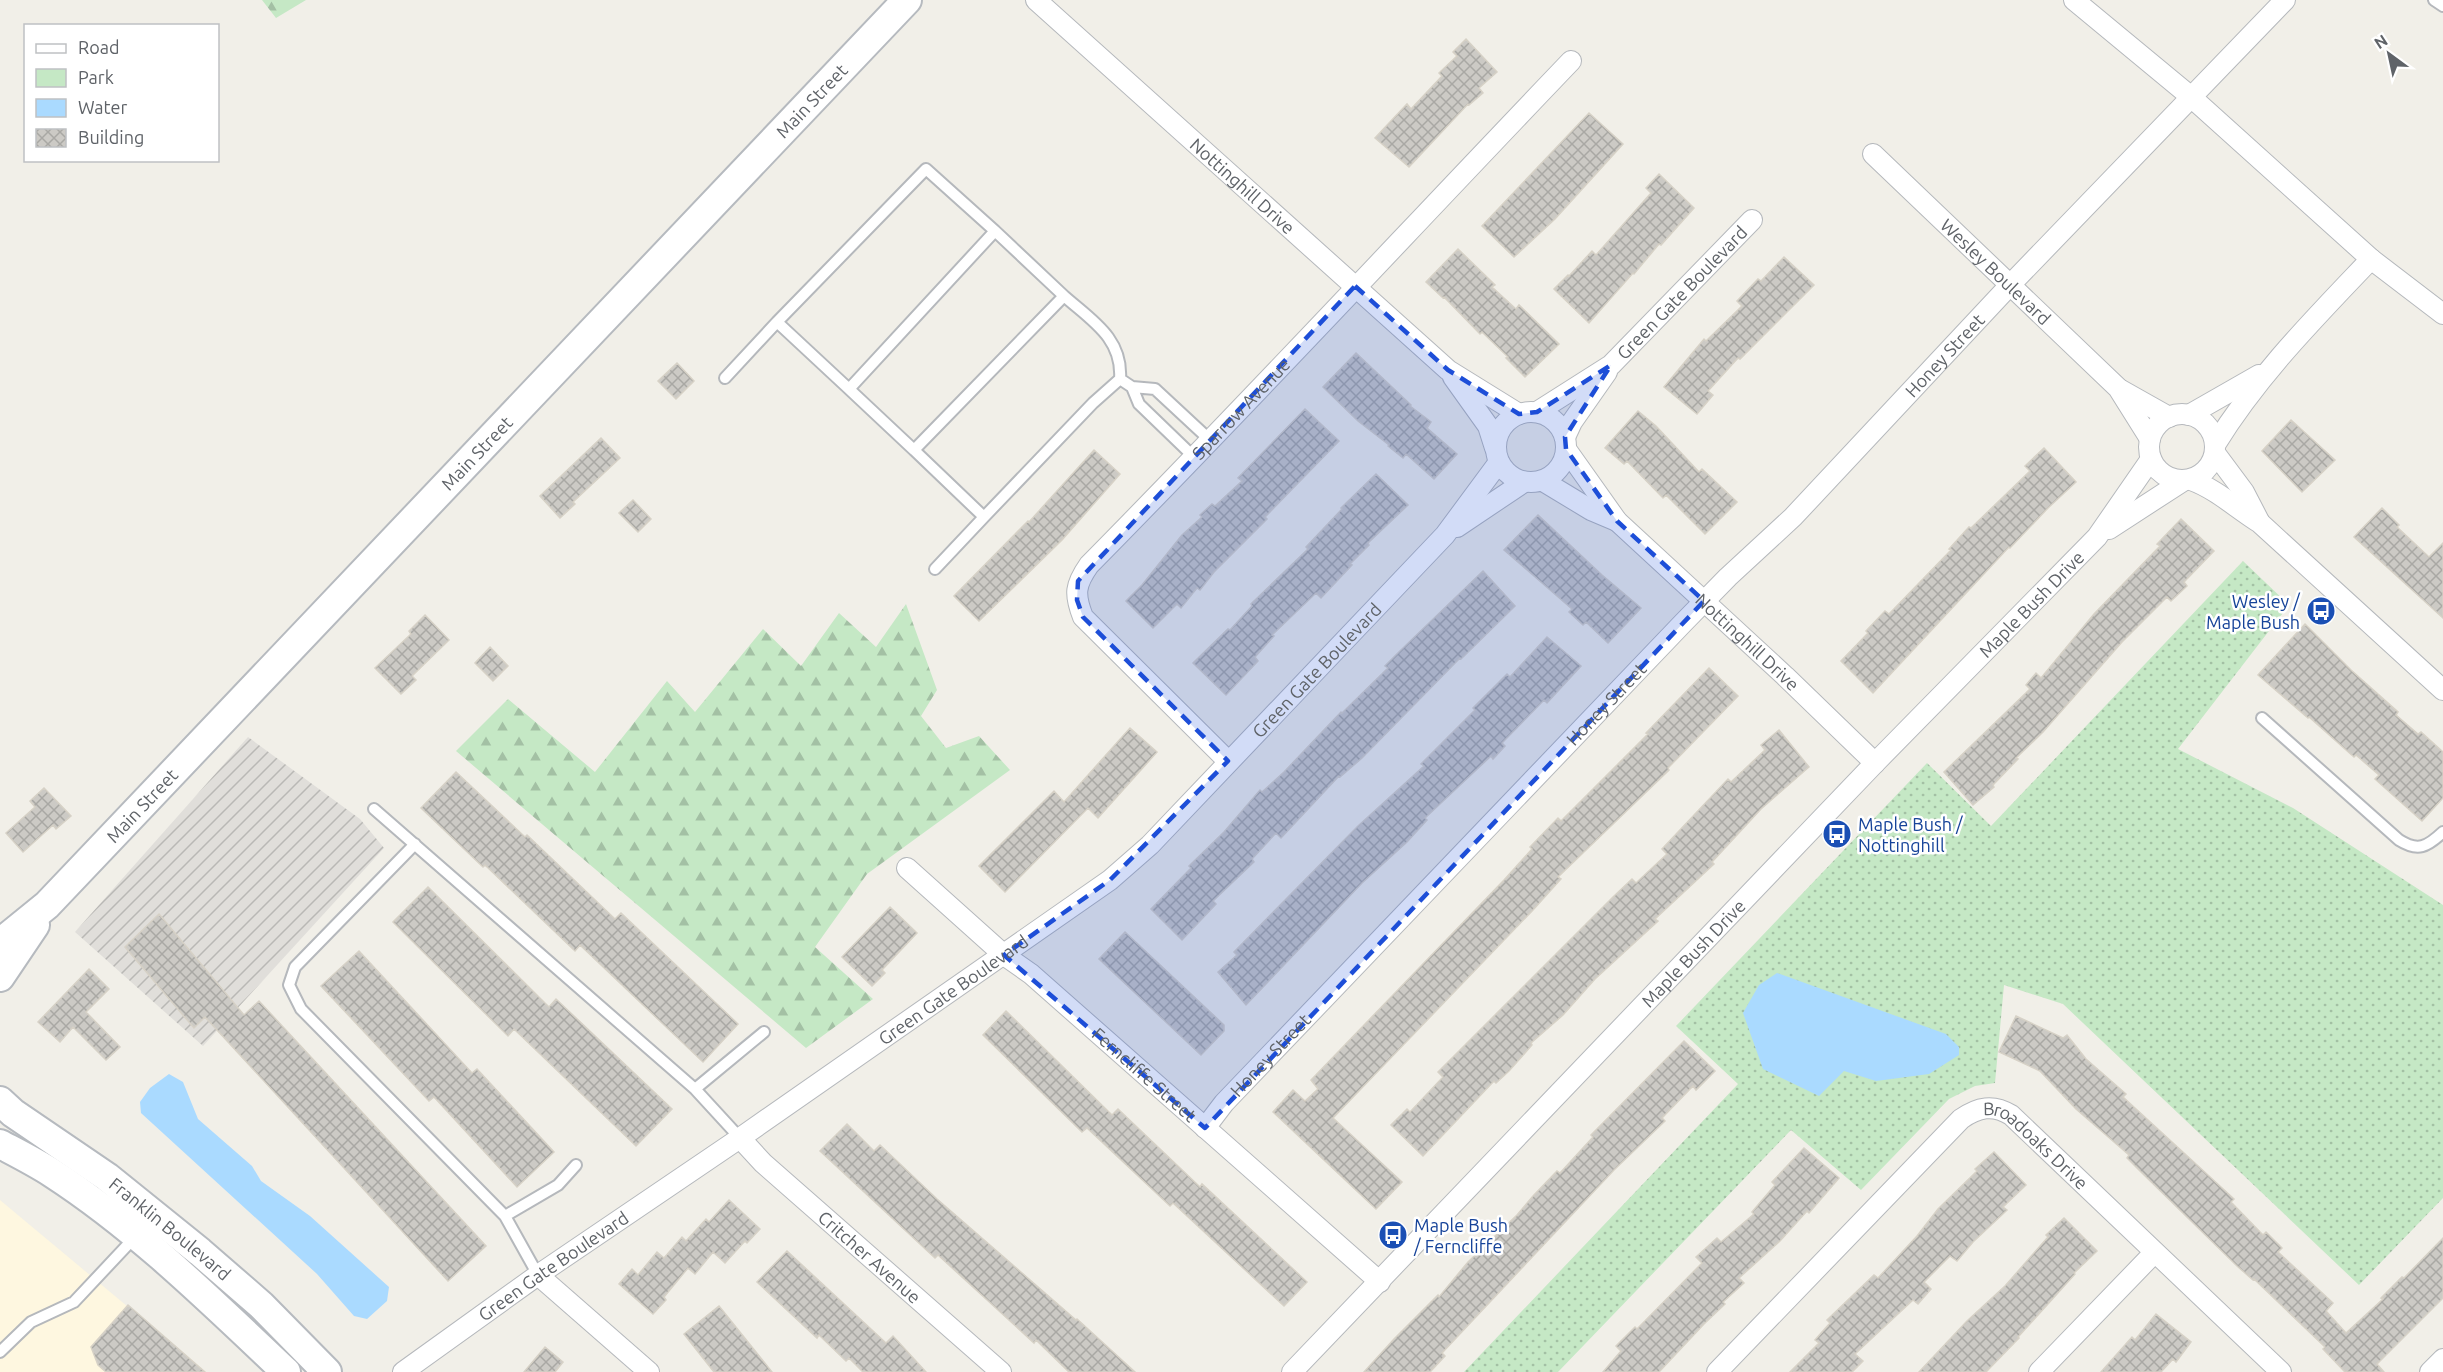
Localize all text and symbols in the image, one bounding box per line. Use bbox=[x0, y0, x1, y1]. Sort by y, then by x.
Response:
legend bbox=[24, 24, 219, 162]
north arrow bbox=[2359, 24, 2419, 84]
text: N bbox=[2371, 31, 2391, 52]
text: Road bbox=[78, 37, 120, 57]
street label: Main Street bbox=[772, 60, 851, 142]
text: Park bbox=[78, 67, 114, 87]
text: Water bbox=[78, 97, 128, 117]
text: Building bbox=[78, 127, 144, 147]
street label: Nottinghill Drive bbox=[1187, 134, 1299, 238]
street label: Wesley Boulevard bbox=[1937, 214, 2055, 328]
street label: Green Gate Boulevard bbox=[1613, 222, 1751, 363]
street label: Honey Street bbox=[1901, 309, 1988, 401]
street label: Sparrow Avenue bbox=[1188, 354, 1294, 463]
street label: Main Street bbox=[437, 412, 516, 494]
street label: Maple Bush Drive bbox=[1975, 547, 2088, 661]
street label: Nottinghill Drive bbox=[1692, 589, 1803, 694]
place label: Wesley / Maple Bush bbox=[2206, 591, 2301, 632]
bus stop icon: Wesley / Maple Bush bbox=[2305, 595, 2337, 627]
street label: Green Gate Boulevard bbox=[1248, 599, 1385, 741]
street label: Honey Street bbox=[1562, 658, 1650, 749]
street label: Main Street bbox=[102, 764, 181, 846]
place label: Maple Bush / Nottinghill bbox=[1858, 814, 1964, 855]
bus stop icon: Maple Bush / Nottinghill bbox=[1821, 818, 1853, 850]
street label: Maple Bush Drive bbox=[1637, 895, 1749, 1011]
street label: Green Gate Boulevard bbox=[874, 930, 1032, 1048]
street label: Honey Street bbox=[1226, 1010, 1314, 1100]
street label: Ferncliffe Street bbox=[1089, 1023, 1201, 1126]
street label: Broadoaks Drive bbox=[1983, 1098, 2092, 1193]
street label: Franklin Boulevard bbox=[106, 1173, 235, 1284]
street label: Critcher Avenue bbox=[814, 1206, 925, 1307]
street label: Green Gate Boulevard bbox=[474, 1207, 632, 1325]
place label: Maple Bush / Ferncliffe bbox=[1413, 1215, 1508, 1256]
bus stop icon: Maple Bush / Ferncliffe bbox=[1377, 1219, 1409, 1251]

